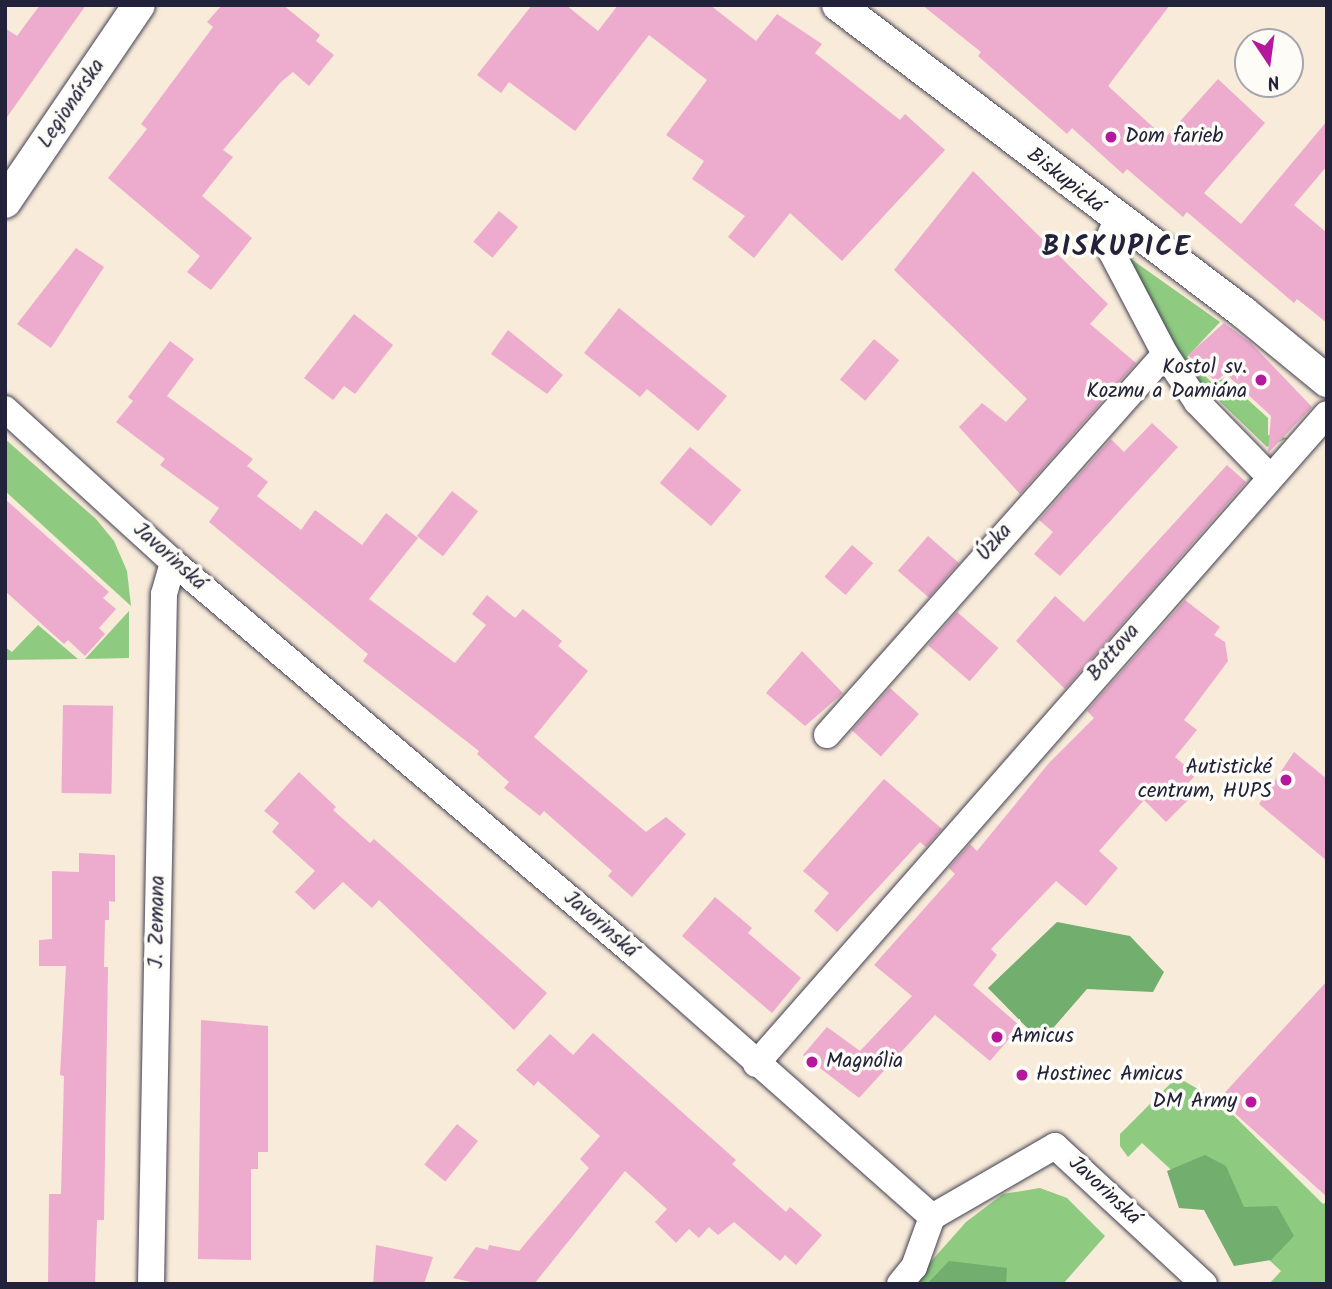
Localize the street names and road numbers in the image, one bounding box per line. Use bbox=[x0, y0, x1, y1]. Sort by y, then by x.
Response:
street label: Legionárska bbox=[33, 55, 111, 153]
street label: Biskupická bbox=[1021, 143, 1109, 219]
street label: Javorinská bbox=[127, 518, 211, 596]
street label: Úzka bbox=[972, 519, 1018, 567]
street label: Bottova bbox=[1082, 619, 1146, 687]
street label: J. Zemana bbox=[145, 875, 171, 969]
street label: Javorinská bbox=[558, 886, 642, 964]
street label: Javorinská bbox=[1063, 1151, 1145, 1231]

